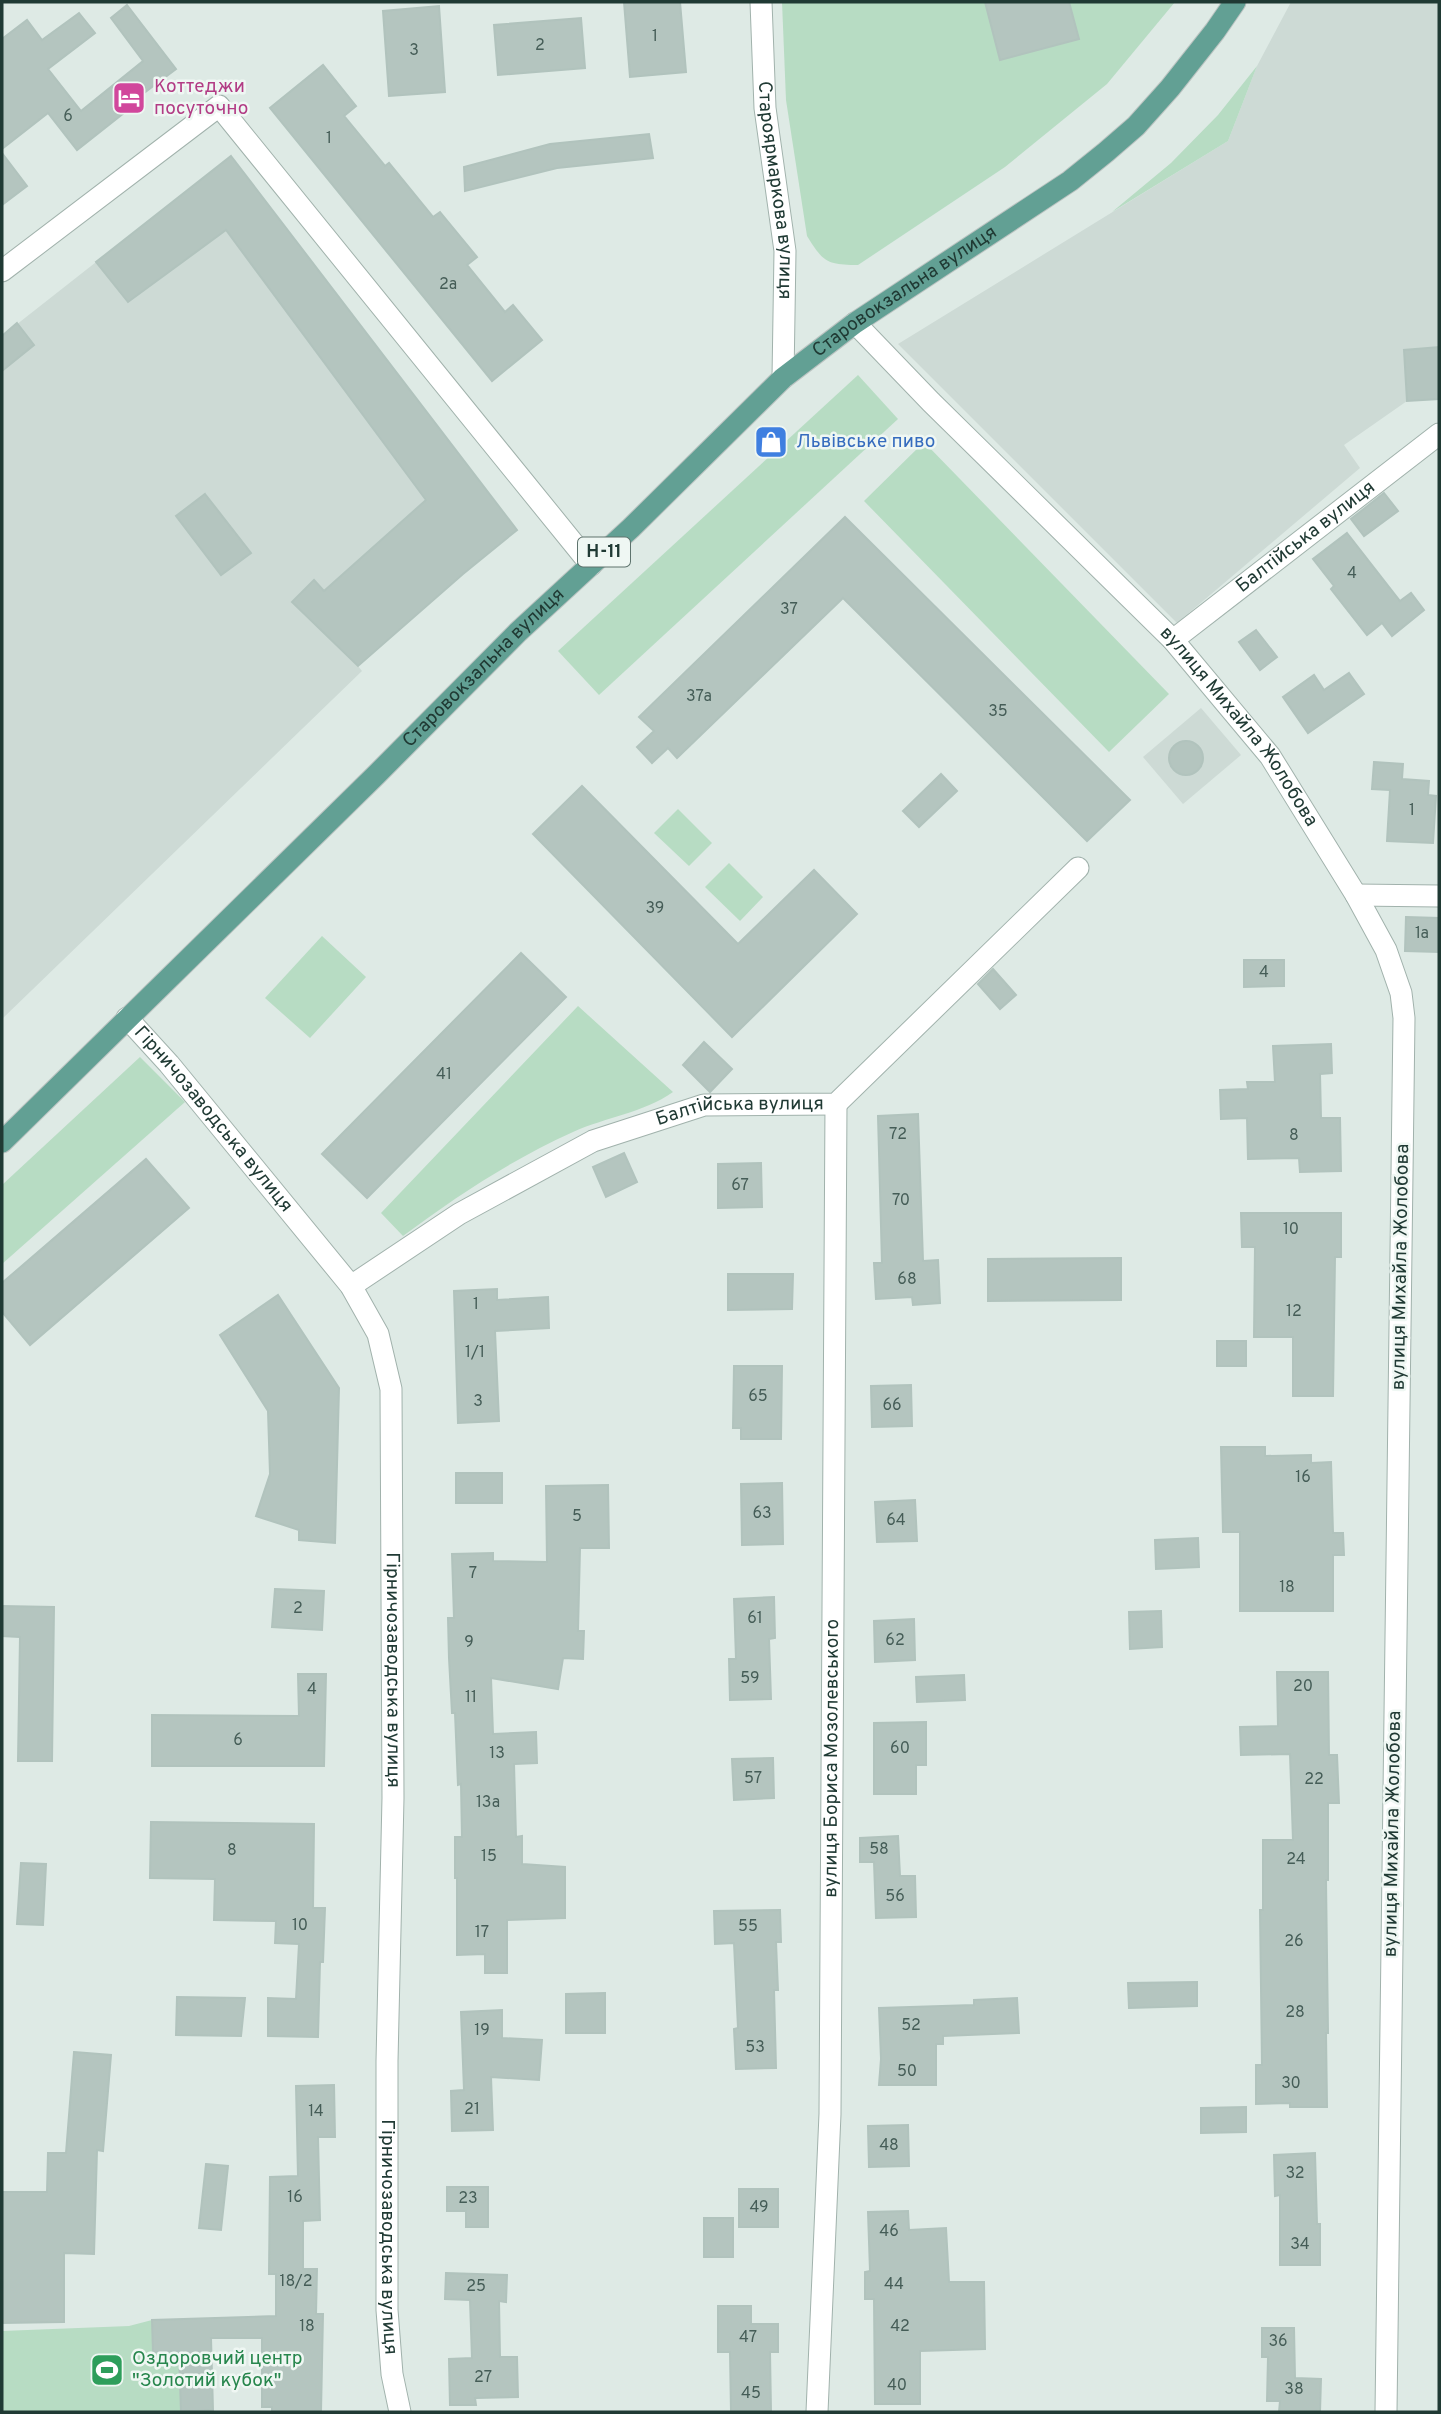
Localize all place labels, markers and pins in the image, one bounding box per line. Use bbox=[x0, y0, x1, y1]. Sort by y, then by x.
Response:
place label: Коттеджи посуточно bbox=[154, 75, 248, 121]
hotel icon: Коттеджи посуточно bbox=[110, 79, 148, 117]
shop icon: Львівське пиво bbox=[752, 423, 790, 461]
place label: Львівське пиво bbox=[796, 430, 935, 454]
place label: Оздоровчий центр "Золотий кубок" bbox=[132, 2347, 303, 2393]
sports icon: Оздоровчий центр "Золотий кубок" bbox=[88, 2351, 126, 2389]

